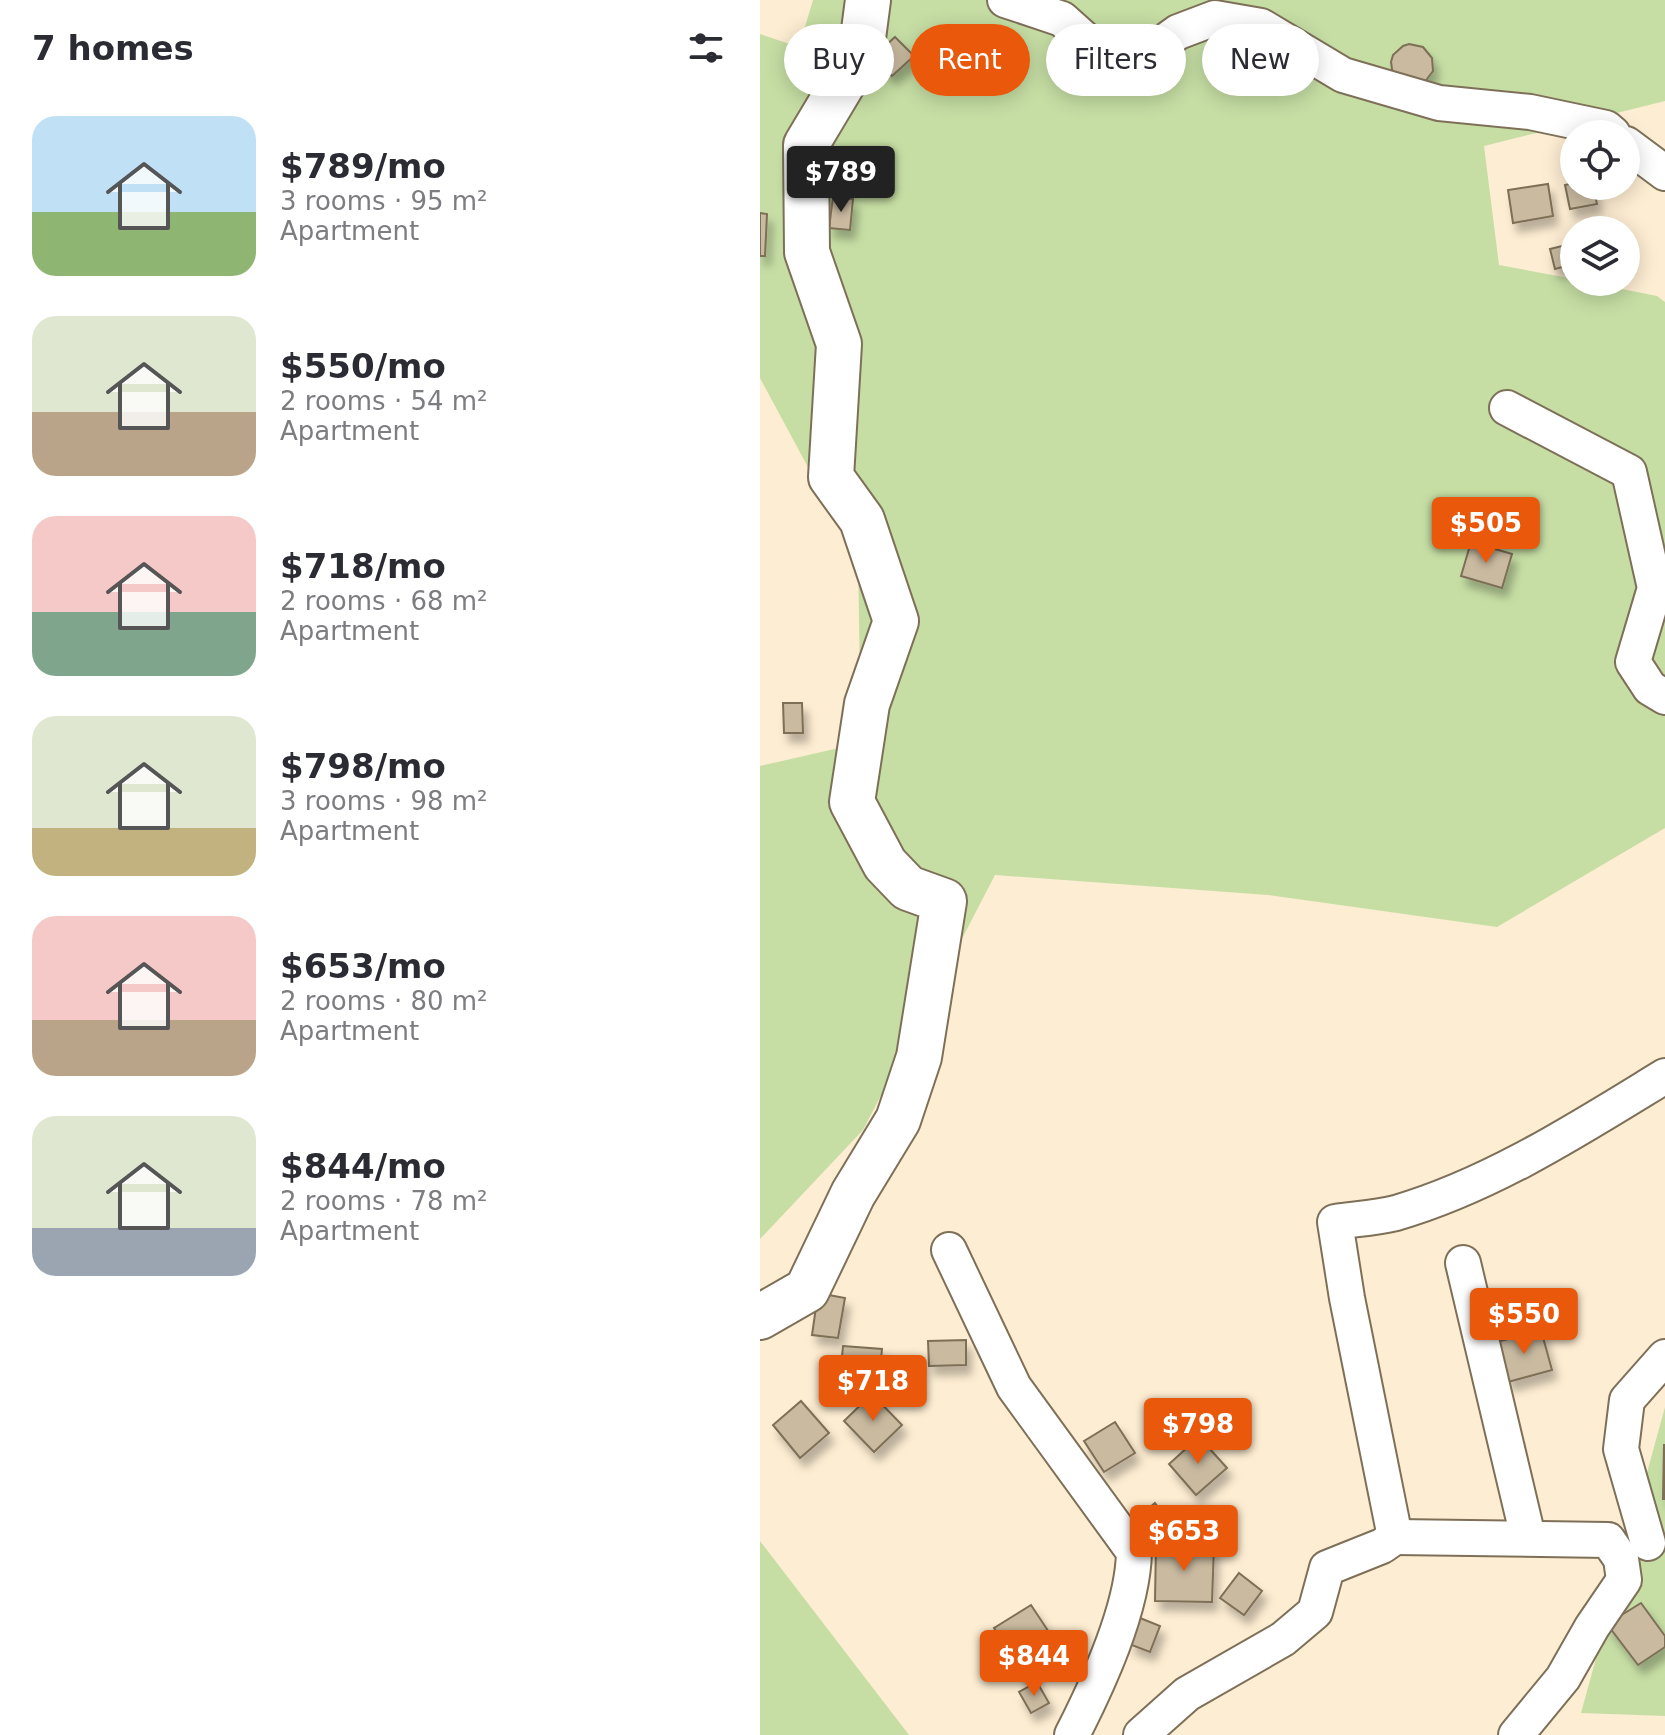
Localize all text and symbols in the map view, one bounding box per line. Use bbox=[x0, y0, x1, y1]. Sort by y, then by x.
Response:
chip: Buy bbox=[784, 24, 894, 96]
chip: Rent bbox=[910, 24, 1030, 96]
chip: Filters bbox=[1046, 24, 1186, 96]
chip: New bbox=[1202, 24, 1319, 96]
icon: filters bbox=[684, 26, 728, 70]
text: 7 homes bbox=[32, 28, 194, 68]
map controls bbox=[1560, 120, 1640, 296]
button: locate bbox=[1560, 120, 1640, 200]
text: $789/mo bbox=[280, 146, 446, 186]
pin: $789 bbox=[794, 146, 888, 214]
icon: home bbox=[96, 148, 192, 244]
text: $789 bbox=[805, 157, 877, 187]
text: 3 rooms · 95 m² bbox=[280, 186, 488, 216]
text: Apartment bbox=[280, 216, 419, 246]
button: layers bbox=[1560, 216, 1640, 296]
text: $550/mo bbox=[280, 346, 446, 386]
icon: home bbox=[96, 348, 192, 444]
text: 2 rooms · 54 m² bbox=[280, 386, 488, 416]
text: Apartment bbox=[280, 416, 419, 446]
pin: $505 bbox=[1439, 497, 1533, 565]
text: $505 bbox=[1450, 508, 1522, 538]
text: $718/mo bbox=[280, 546, 446, 586]
icon: home bbox=[96, 548, 192, 644]
text: 2 rooms · 68 m² bbox=[280, 586, 488, 616]
text: Apartment bbox=[280, 616, 419, 646]
text: $798/mo bbox=[280, 746, 446, 786]
icon: home bbox=[96, 748, 192, 844]
text: 3 rooms · 98 m² bbox=[280, 786, 488, 816]
text: Apartment bbox=[280, 816, 419, 846]
text: $653/mo bbox=[280, 946, 446, 986]
icon: home bbox=[96, 948, 192, 1044]
text: 2 rooms · 80 m² bbox=[280, 986, 488, 1016]
text: Apartment bbox=[280, 1016, 419, 1046]
text: $844/mo bbox=[280, 1146, 446, 1186]
icon: home bbox=[96, 1148, 192, 1244]
text: 2 rooms · 78 m² bbox=[280, 1186, 488, 1216]
text: Apartment bbox=[280, 1216, 419, 1246]
pin: $550 bbox=[1477, 1288, 1571, 1356]
text: $550 bbox=[1488, 1299, 1560, 1329]
pin: $718 bbox=[826, 1355, 920, 1423]
text: $718 bbox=[837, 1366, 909, 1396]
pin: $798 bbox=[1151, 1398, 1245, 1466]
text: $798 bbox=[1162, 1409, 1234, 1439]
pin: $653 bbox=[1137, 1505, 1231, 1573]
text: $653 bbox=[1148, 1516, 1220, 1546]
pin: $844 bbox=[987, 1630, 1081, 1698]
text: $844 bbox=[998, 1641, 1070, 1671]

